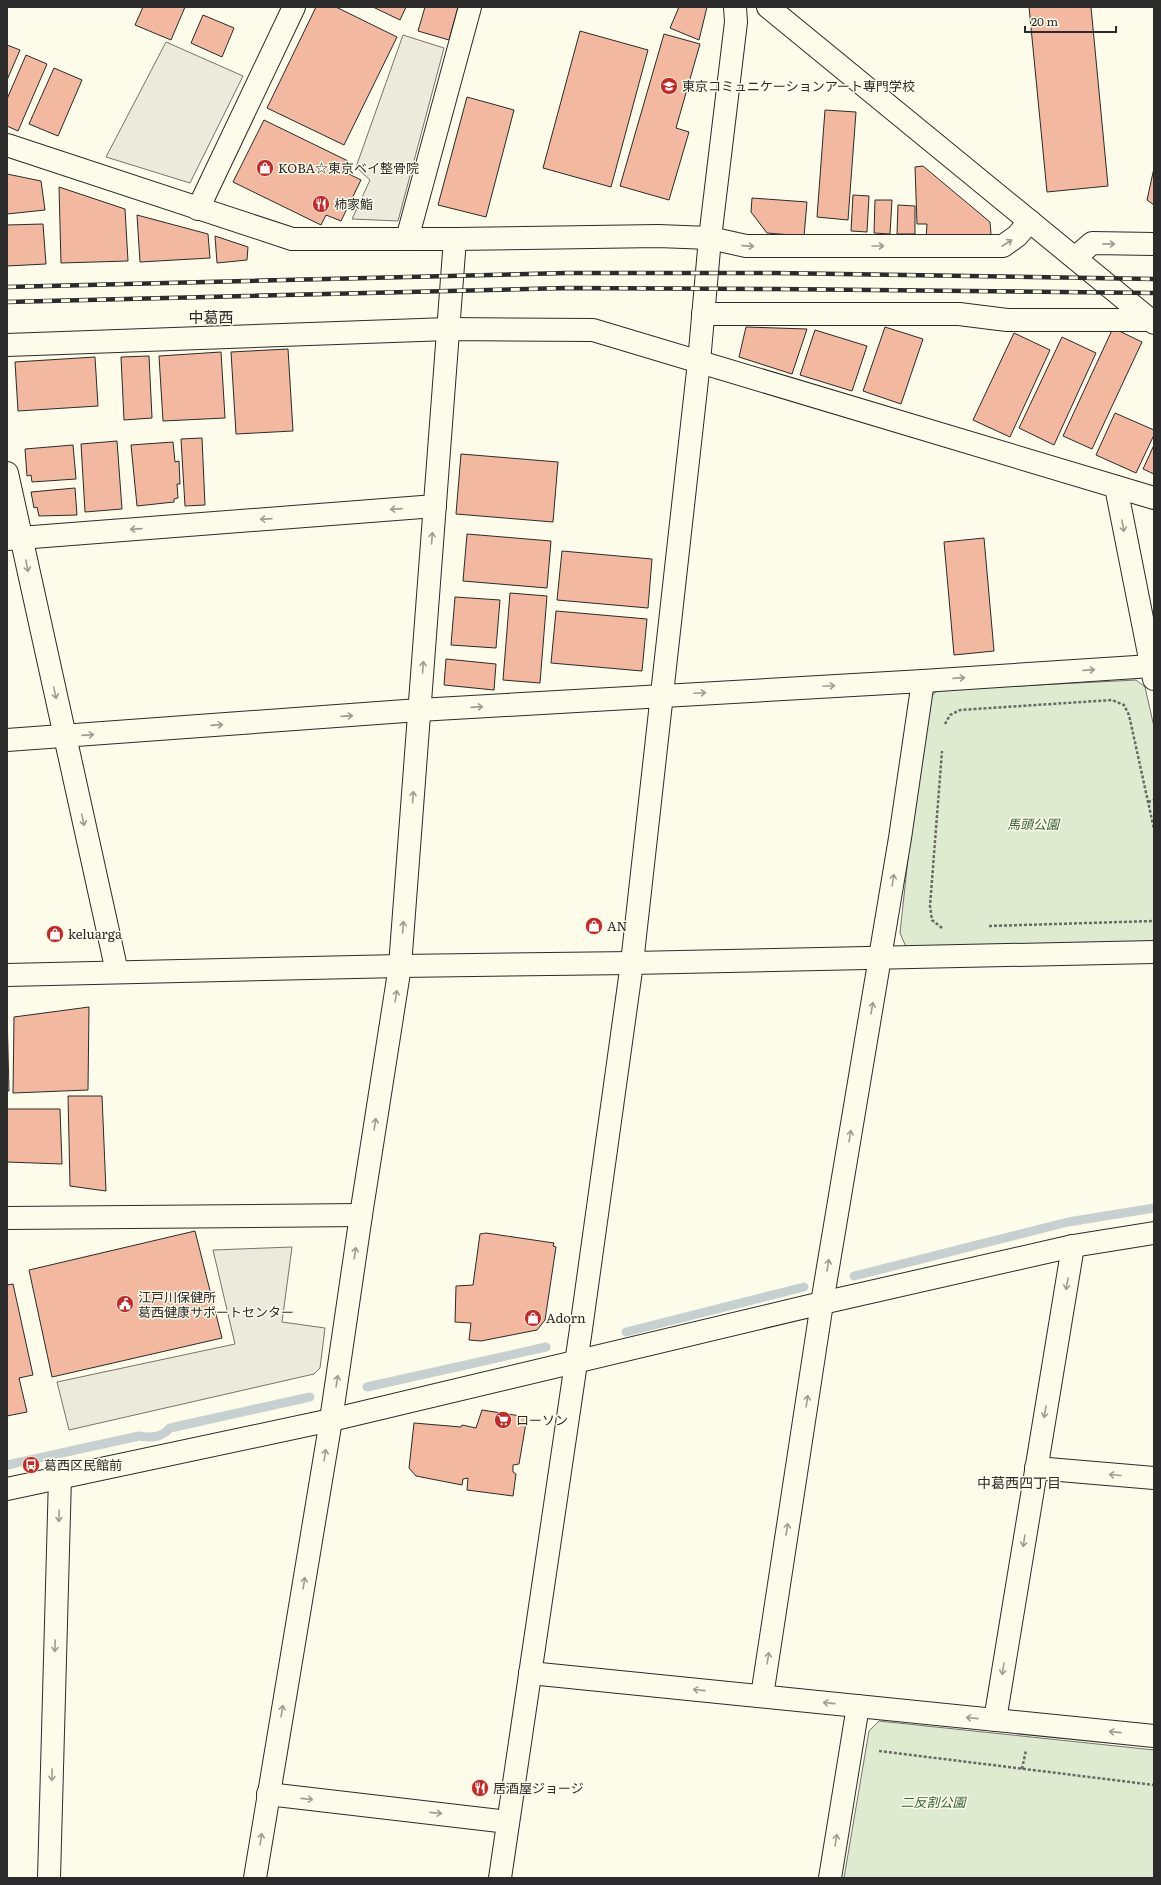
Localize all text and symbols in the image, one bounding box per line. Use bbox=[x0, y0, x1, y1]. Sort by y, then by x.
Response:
scale bar bbox=[1025, 8, 1116, 34]
text: 20 m bbox=[1031, 12, 1058, 30]
school or university icon: 東京コミュニケーションアート専門学校 bbox=[659, 76, 679, 96]
place label: 東京コミュニケーションアート専門学校 bbox=[682, 76, 915, 95]
shop icon: KOBA☆東京ベイ整骨院 bbox=[255, 158, 275, 178]
place label: KOBA☆東京ベイ整骨院 bbox=[278, 158, 419, 177]
restaurant icon: 柿家鮨 bbox=[311, 194, 331, 214]
place label: 柿家鮨 bbox=[334, 194, 373, 213]
one-way arrow bbox=[1001, 238, 1013, 246]
one-way arrow bbox=[1102, 240, 1115, 247]
one-way arrow bbox=[742, 242, 755, 249]
one-way arrow bbox=[871, 242, 884, 250]
district label: 中葛西 bbox=[188, 305, 234, 328]
one-way arrow bbox=[390, 506, 403, 513]
one-way arrow bbox=[260, 516, 273, 523]
one-way arrow bbox=[1120, 519, 1128, 532]
one-way arrow bbox=[130, 526, 143, 533]
one-way arrow bbox=[429, 532, 436, 545]
one-way arrow bbox=[24, 559, 32, 572]
one-way arrow bbox=[419, 661, 426, 674]
one-way arrow bbox=[1082, 666, 1095, 673]
one-way arrow bbox=[952, 675, 965, 682]
one-way arrow bbox=[822, 682, 835, 690]
one-way arrow bbox=[52, 686, 60, 699]
one-way arrow bbox=[693, 689, 706, 697]
one-way arrow bbox=[470, 703, 483, 710]
one-way arrow bbox=[340, 712, 353, 719]
one-way arrow bbox=[210, 722, 223, 729]
one-way arrow bbox=[81, 731, 94, 738]
one-way arrow bbox=[409, 791, 416, 804]
one-way arrow bbox=[80, 813, 88, 826]
park label: 馬頭公園 bbox=[1007, 814, 1061, 833]
one-way arrow bbox=[889, 874, 897, 887]
shop icon: AN bbox=[584, 916, 604, 936]
place label: AN bbox=[607, 916, 628, 935]
one-way arrow bbox=[400, 921, 407, 934]
shop icon: keluarga bbox=[45, 924, 65, 944]
place label: keluarga bbox=[68, 924, 122, 943]
one-way arrow bbox=[392, 990, 400, 1003]
one-way arrow bbox=[868, 1002, 876, 1015]
one-way arrow bbox=[371, 1118, 379, 1131]
one-way arrow bbox=[846, 1130, 854, 1143]
one-way arrow bbox=[351, 1247, 359, 1260]
one-way arrow bbox=[825, 1259, 833, 1272]
one-way arrow bbox=[1063, 1277, 1071, 1290]
place label: 江戸川保健所 葛西健康サポートセンター bbox=[138, 1287, 294, 1321]
public building icon: 江戸川保健所 葛西健康サポートセンター bbox=[115, 1294, 135, 1314]
shop icon: Adorn bbox=[523, 1308, 543, 1328]
place label: Adorn bbox=[546, 1308, 586, 1327]
one-way arrow bbox=[333, 1375, 341, 1388]
one-way arrow bbox=[803, 1395, 811, 1408]
one-way arrow bbox=[1041, 1405, 1049, 1418]
supermarket icon: ローソン bbox=[493, 1410, 513, 1430]
place label: ローソン bbox=[516, 1410, 568, 1429]
one-way arrow bbox=[321, 1449, 329, 1462]
bus stop icon: 葛西区民館前 bbox=[21, 1455, 41, 1475]
place label: 葛西区民館前 bbox=[44, 1455, 122, 1474]
one-way arrow bbox=[1109, 1471, 1122, 1478]
district label: 中葛西四丁目 bbox=[977, 1472, 1061, 1492]
one-way arrow bbox=[55, 1509, 63, 1522]
one-way arrow bbox=[784, 1523, 792, 1536]
one-way arrow bbox=[1020, 1534, 1028, 1547]
one-way arrow bbox=[300, 1577, 308, 1590]
one-way arrow bbox=[52, 1639, 59, 1652]
one-way arrow bbox=[764, 1652, 772, 1665]
one-way arrow bbox=[999, 1662, 1007, 1675]
one-way arrow bbox=[693, 1686, 706, 1694]
one-way arrow bbox=[823, 1699, 836, 1707]
one-way arrow bbox=[278, 1705, 286, 1718]
one-way arrow bbox=[966, 1714, 979, 1721]
one-way arrow bbox=[1109, 1728, 1122, 1736]
one-way arrow bbox=[48, 1768, 55, 1781]
restaurant icon: 居酒屋ジョージ bbox=[470, 1778, 490, 1798]
place label: 居酒屋ジョージ bbox=[493, 1778, 584, 1797]
park label: 二反割公園 bbox=[900, 1792, 967, 1811]
one-way arrow bbox=[300, 1795, 313, 1802]
one-way arrow bbox=[429, 1809, 442, 1817]
one-way arrow bbox=[257, 1833, 265, 1846]
one-way arrow bbox=[832, 1833, 840, 1846]

